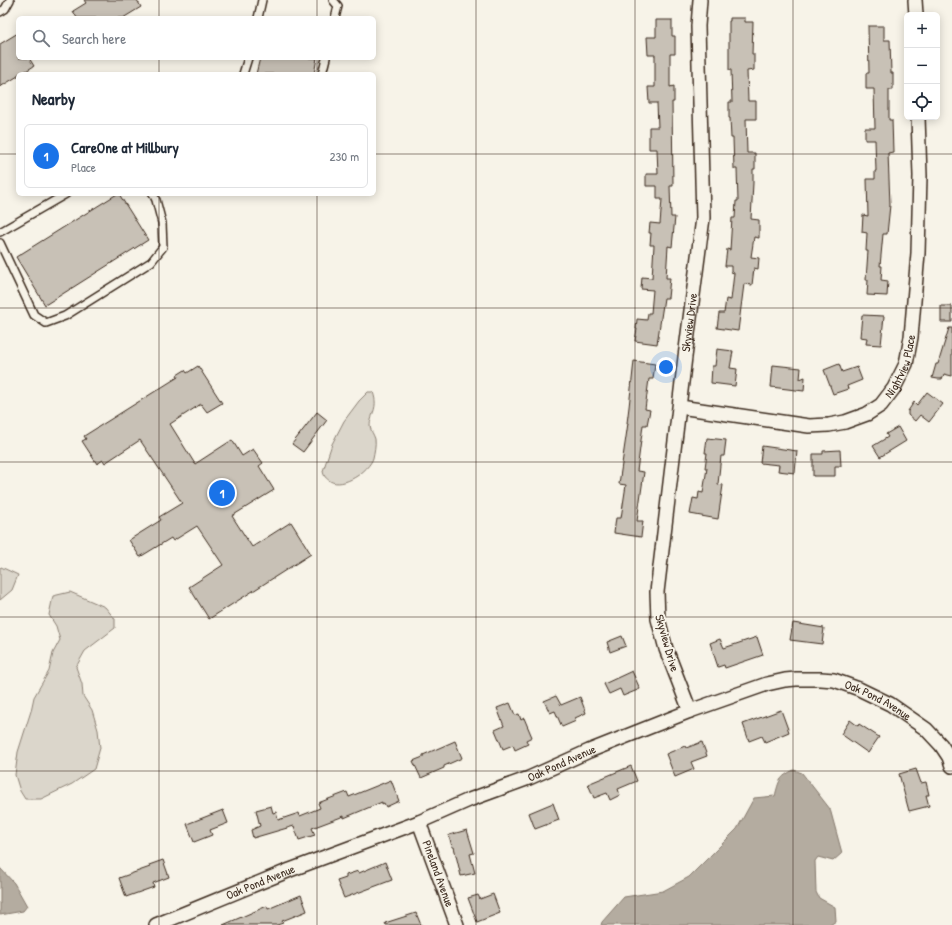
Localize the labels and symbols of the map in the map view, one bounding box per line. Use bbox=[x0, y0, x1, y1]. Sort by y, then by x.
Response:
street label: Skyview Drive bbox=[677, 292, 701, 353]
street label: Nightview Place bbox=[880, 333, 919, 401]
your location bbox=[656, 357, 676, 377]
pin: 1 bbox=[209, 478, 235, 508]
street label: Skyview Drive bbox=[651, 612, 684, 674]
street label: Oak Pond Avenue bbox=[842, 676, 915, 724]
street label: Oak Pond Avenue bbox=[525, 740, 598, 786]
street label: Pineland Avenue bbox=[418, 838, 459, 909]
street label: Oak Pond Avenue bbox=[223, 860, 297, 903]

